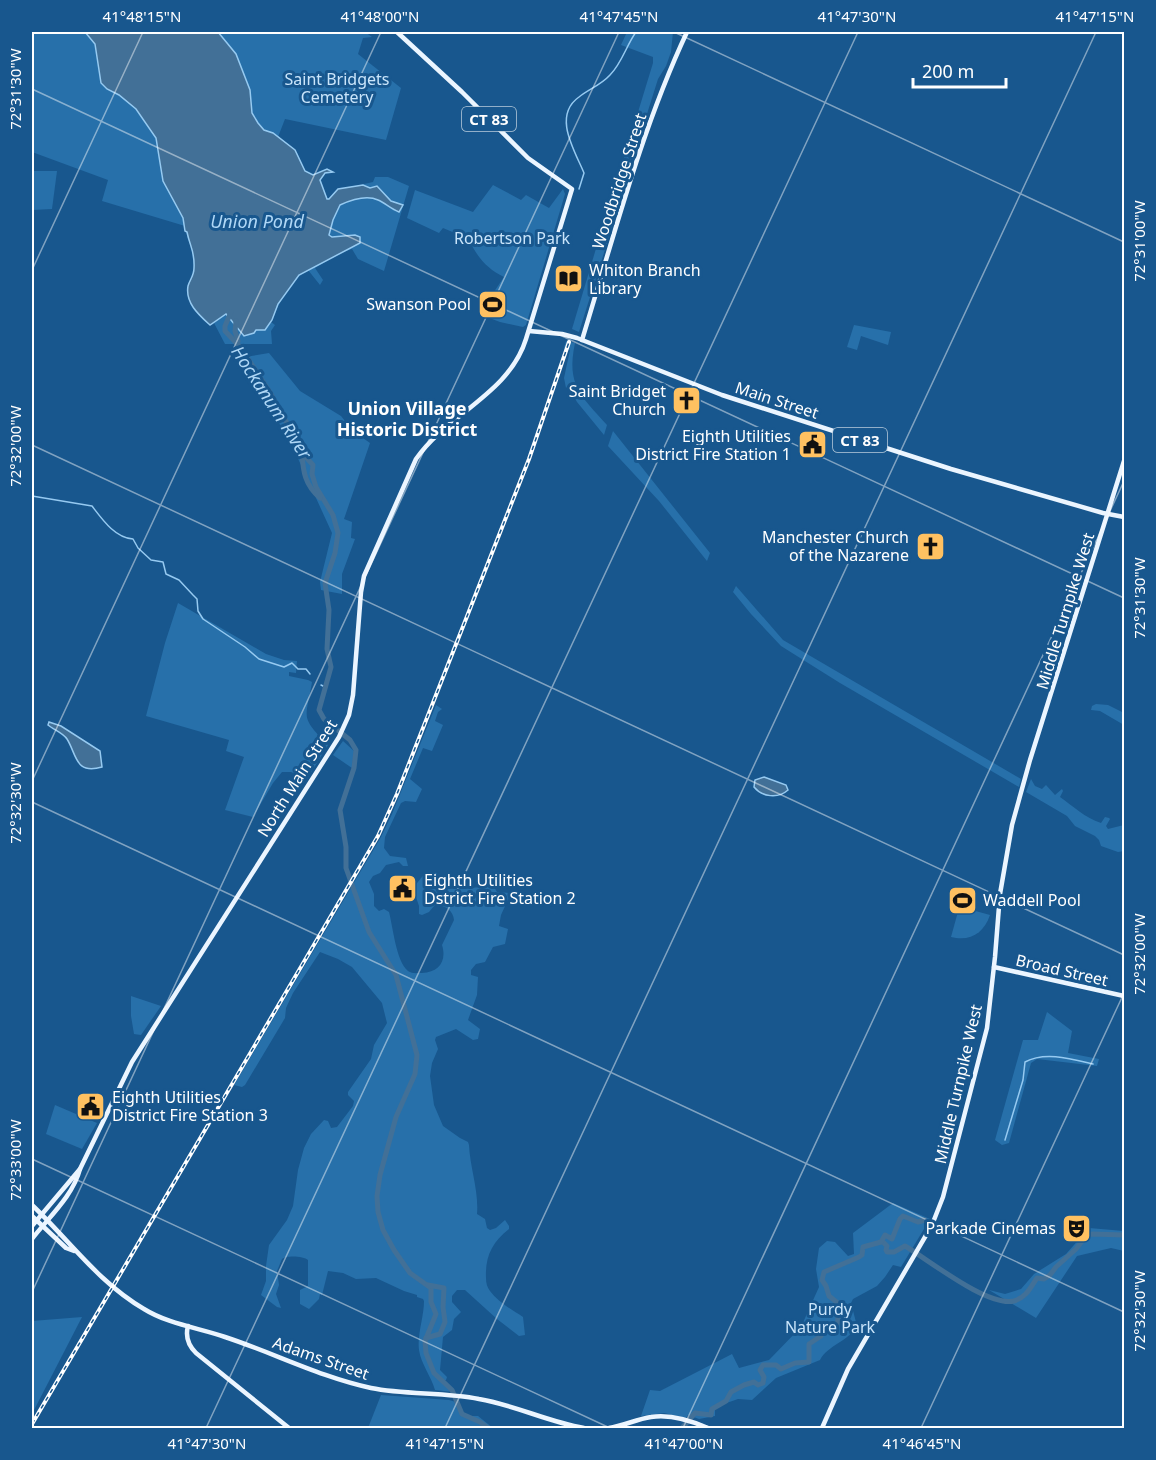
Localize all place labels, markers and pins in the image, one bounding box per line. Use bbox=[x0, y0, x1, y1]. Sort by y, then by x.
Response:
place label: Whiton Branch Library bbox=[589, 259, 701, 299]
library icon: Whiton Branch Library bbox=[552, 263, 584, 295]
sports icon: Swanson Pool bbox=[476, 288, 508, 320]
place label: Swanson Pool bbox=[366, 293, 471, 315]
place label: Saint Bridget Church bbox=[569, 380, 666, 420]
church icon: Saint Bridget Church bbox=[671, 384, 703, 416]
place label: Eighth Utilities District Fire Station 1 bbox=[635, 425, 791, 465]
public building icon: Eighth Utilities District Fire Station 1 bbox=[796, 429, 828, 461]
place label: Manchester Church of the Nazarene bbox=[762, 526, 909, 566]
church icon: Manchester Church of the Nazarene bbox=[914, 530, 946, 562]
place label: Eighth Utilities Dstrict Fire Station 2 bbox=[424, 869, 576, 909]
public building icon: Eighth Utilities Dstrict Fire Station 2 bbox=[387, 873, 419, 905]
sports icon: Waddell Pool bbox=[946, 884, 978, 916]
place label: Waddell Pool bbox=[983, 889, 1081, 911]
place label: Eighth Utilities District Fire Station 3 bbox=[112, 1086, 268, 1126]
public building icon: Eighth Utilities District Fire Station 3 bbox=[75, 1090, 107, 1122]
theatre icon: Parkade Cinemas bbox=[1061, 1212, 1093, 1244]
place label: Parkade Cinemas bbox=[925, 1217, 1056, 1239]

